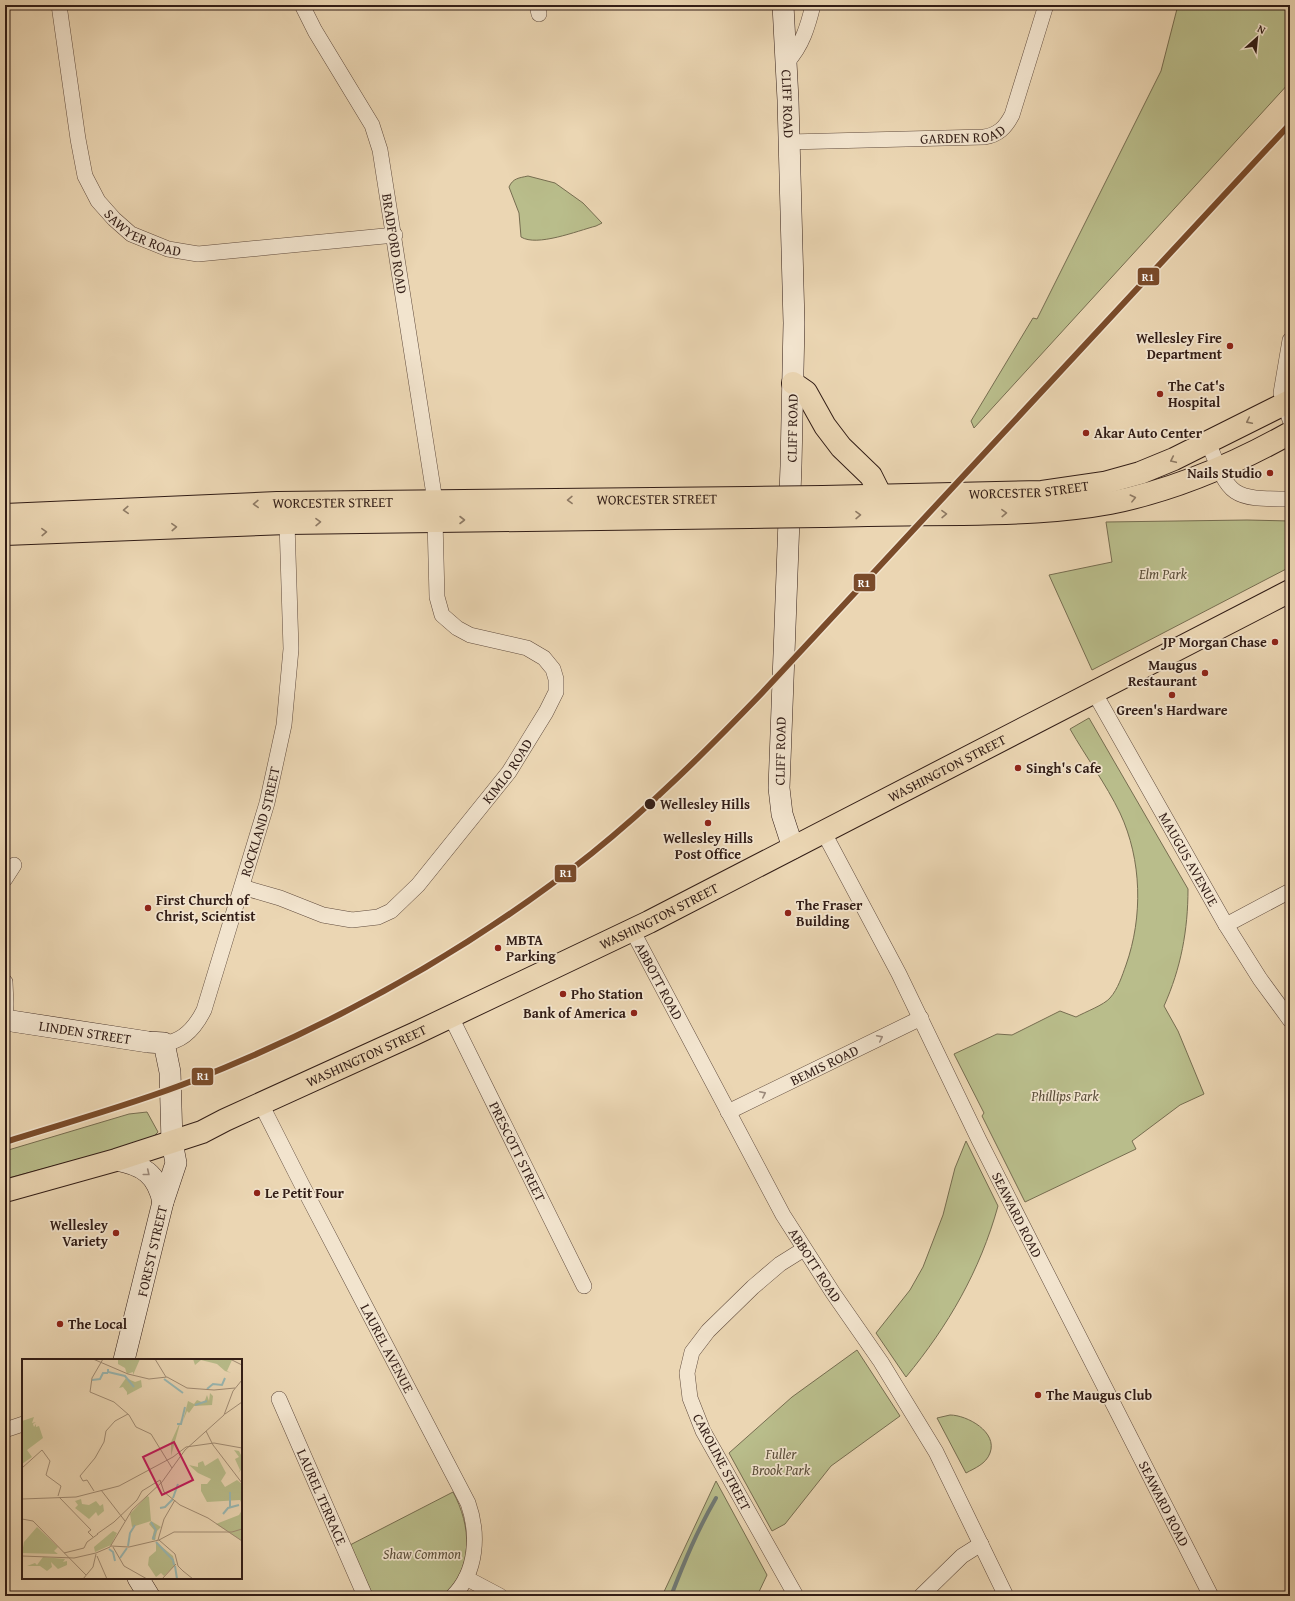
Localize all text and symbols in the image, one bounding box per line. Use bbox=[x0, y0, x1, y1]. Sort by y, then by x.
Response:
north arrow bbox=[1237, 18, 1277, 58]
text: N bbox=[1255, 20, 1269, 38]
street label: CLIFF ROAD bbox=[776, 69, 799, 138]
street label: GARDEN ROAD bbox=[920, 120, 1010, 149]
street label: BRADFORD ROAD bbox=[377, 192, 412, 295]
street label: SAWYER ROAD bbox=[100, 205, 183, 261]
line badge: R1 bbox=[1137, 267, 1160, 286]
text: R1 bbox=[1142, 269, 1155, 285]
place label: Wellesley Fire Department bbox=[1136, 328, 1223, 364]
marker: Wellesley Fire Department bbox=[1225, 341, 1235, 351]
place label: The Cat's Hospital bbox=[1168, 376, 1225, 412]
marker: The Cat's Hospital bbox=[1155, 389, 1165, 399]
street label: CLIFF ROAD bbox=[781, 394, 803, 462]
one-way arrow bbox=[1245, 416, 1253, 424]
place label: Akar Auto Center bbox=[1094, 423, 1203, 443]
marker: Akar Auto Center bbox=[1081, 428, 1091, 438]
one-way arrow bbox=[1169, 455, 1177, 463]
place label: Nails Studio bbox=[1187, 463, 1263, 483]
marker: Nails Studio bbox=[1265, 468, 1275, 478]
street label: WORCESTER STREET bbox=[968, 475, 1090, 504]
street label: WORCESTER STREET bbox=[596, 488, 717, 510]
street label: WORCESTER STREET bbox=[272, 492, 393, 513]
one-way arrow bbox=[1130, 494, 1136, 502]
one-way arrow bbox=[567, 496, 573, 504]
one-way arrow bbox=[253, 500, 259, 508]
one-way arrow bbox=[123, 505, 129, 514]
one-way arrow bbox=[1001, 509, 1007, 517]
one-way arrow bbox=[941, 510, 947, 518]
one-way arrow bbox=[855, 511, 861, 519]
one-way arrow bbox=[459, 516, 465, 524]
one-way arrow bbox=[315, 518, 321, 526]
one-way arrow bbox=[171, 522, 177, 531]
one-way arrow bbox=[41, 528, 47, 536]
park label: Elm Park bbox=[1138, 564, 1188, 584]
line badge: R1 bbox=[853, 573, 876, 592]
text: R1 bbox=[858, 575, 871, 591]
place label: JP Morgan Chase bbox=[1161, 632, 1267, 652]
marker: JP Morgan Chase bbox=[1270, 637, 1280, 647]
place label: Maugus Restaurant bbox=[1128, 655, 1198, 691]
marker: Maugus Restaurant bbox=[1200, 668, 1210, 678]
marker: Green's Hardware bbox=[1167, 690, 1177, 700]
place label: Green's Hardware bbox=[1116, 700, 1228, 720]
street label: CLIFF ROAD bbox=[769, 717, 791, 785]
street label: WASHINGTON STREET bbox=[884, 729, 1010, 807]
street label: KIMLO ROAD bbox=[477, 735, 537, 808]
place label: Singh's Cafe bbox=[1026, 758, 1102, 778]
marker: Singh's Cafe bbox=[1013, 763, 1023, 773]
street label: ROCKLAND STREET bbox=[235, 765, 285, 879]
place label: Wellesley Hills bbox=[660, 794, 750, 814]
marker: Wellesley Hills bbox=[643, 797, 657, 811]
street label: MAUGUS AVENUE bbox=[1154, 808, 1223, 910]
marker: Wellesley Hills Post Office bbox=[703, 818, 713, 828]
place label: Wellesley Hills Post Office bbox=[663, 828, 753, 864]
line badge: R1 bbox=[554, 864, 577, 883]
text: R1 bbox=[560, 865, 573, 881]
street label: WASHINGTON STREET bbox=[596, 878, 722, 954]
place label: First Church of Christ, Scientist bbox=[156, 890, 256, 926]
place label: The Fraser Building bbox=[796, 895, 863, 931]
marker: First Church of Christ, Scientist bbox=[143, 903, 153, 913]
marker: The Fraser Building bbox=[783, 908, 793, 918]
place label: MBTA Parking bbox=[506, 930, 556, 966]
street label: ABBOTT ROAD bbox=[630, 939, 688, 1023]
marker: MBTA Parking bbox=[493, 943, 503, 953]
place label: Pho Station bbox=[571, 984, 644, 1004]
marker: Pho Station bbox=[558, 989, 568, 999]
place label: Bank of America bbox=[523, 1003, 627, 1023]
marker: Bank of America bbox=[629, 1008, 639, 1018]
street label: LINDEN STREET bbox=[38, 1015, 133, 1049]
street label: WASHINGTON STREET bbox=[303, 1019, 430, 1092]
one-way arrow bbox=[876, 1035, 884, 1043]
street label: BEMIS ROAD bbox=[787, 1040, 862, 1090]
line badge: R1 bbox=[191, 1067, 214, 1086]
text: R1 bbox=[197, 1068, 210, 1084]
park label: Phillips Park bbox=[1030, 1086, 1099, 1106]
one-way arrow bbox=[759, 1091, 766, 1099]
street label: PRESCOTT STREET bbox=[484, 1098, 551, 1205]
one-way arrow bbox=[143, 1168, 150, 1175]
street label: SEAWARD ROAD bbox=[987, 1169, 1047, 1261]
place label: Le Petit Four bbox=[265, 1183, 344, 1203]
marker: Le Petit Four bbox=[252, 1188, 262, 1198]
street label: FOREST STREET bbox=[132, 1203, 172, 1299]
place label: Wellesley Variety bbox=[50, 1215, 109, 1251]
street label: ABBOTT ROAD bbox=[784, 1224, 846, 1306]
marker: Wellesley Variety bbox=[111, 1228, 121, 1238]
street label: LAUREL AVENUE bbox=[356, 1300, 419, 1396]
place label: The Local bbox=[68, 1314, 128, 1334]
marker: The Local bbox=[55, 1319, 65, 1329]
inset map bbox=[22, 1359, 242, 1579]
place label: The Maugus Club bbox=[1046, 1385, 1153, 1405]
marker: The Maugus Club bbox=[1033, 1390, 1043, 1400]
street label: CAROLINE STREET bbox=[688, 1410, 756, 1514]
park label: Fuller Brook Park bbox=[751, 1444, 811, 1480]
street label: LAUREL TERRACE bbox=[292, 1446, 352, 1548]
street label: SEAWARD ROAD bbox=[1134, 1457, 1194, 1550]
park label: Shaw Common bbox=[383, 1544, 461, 1564]

